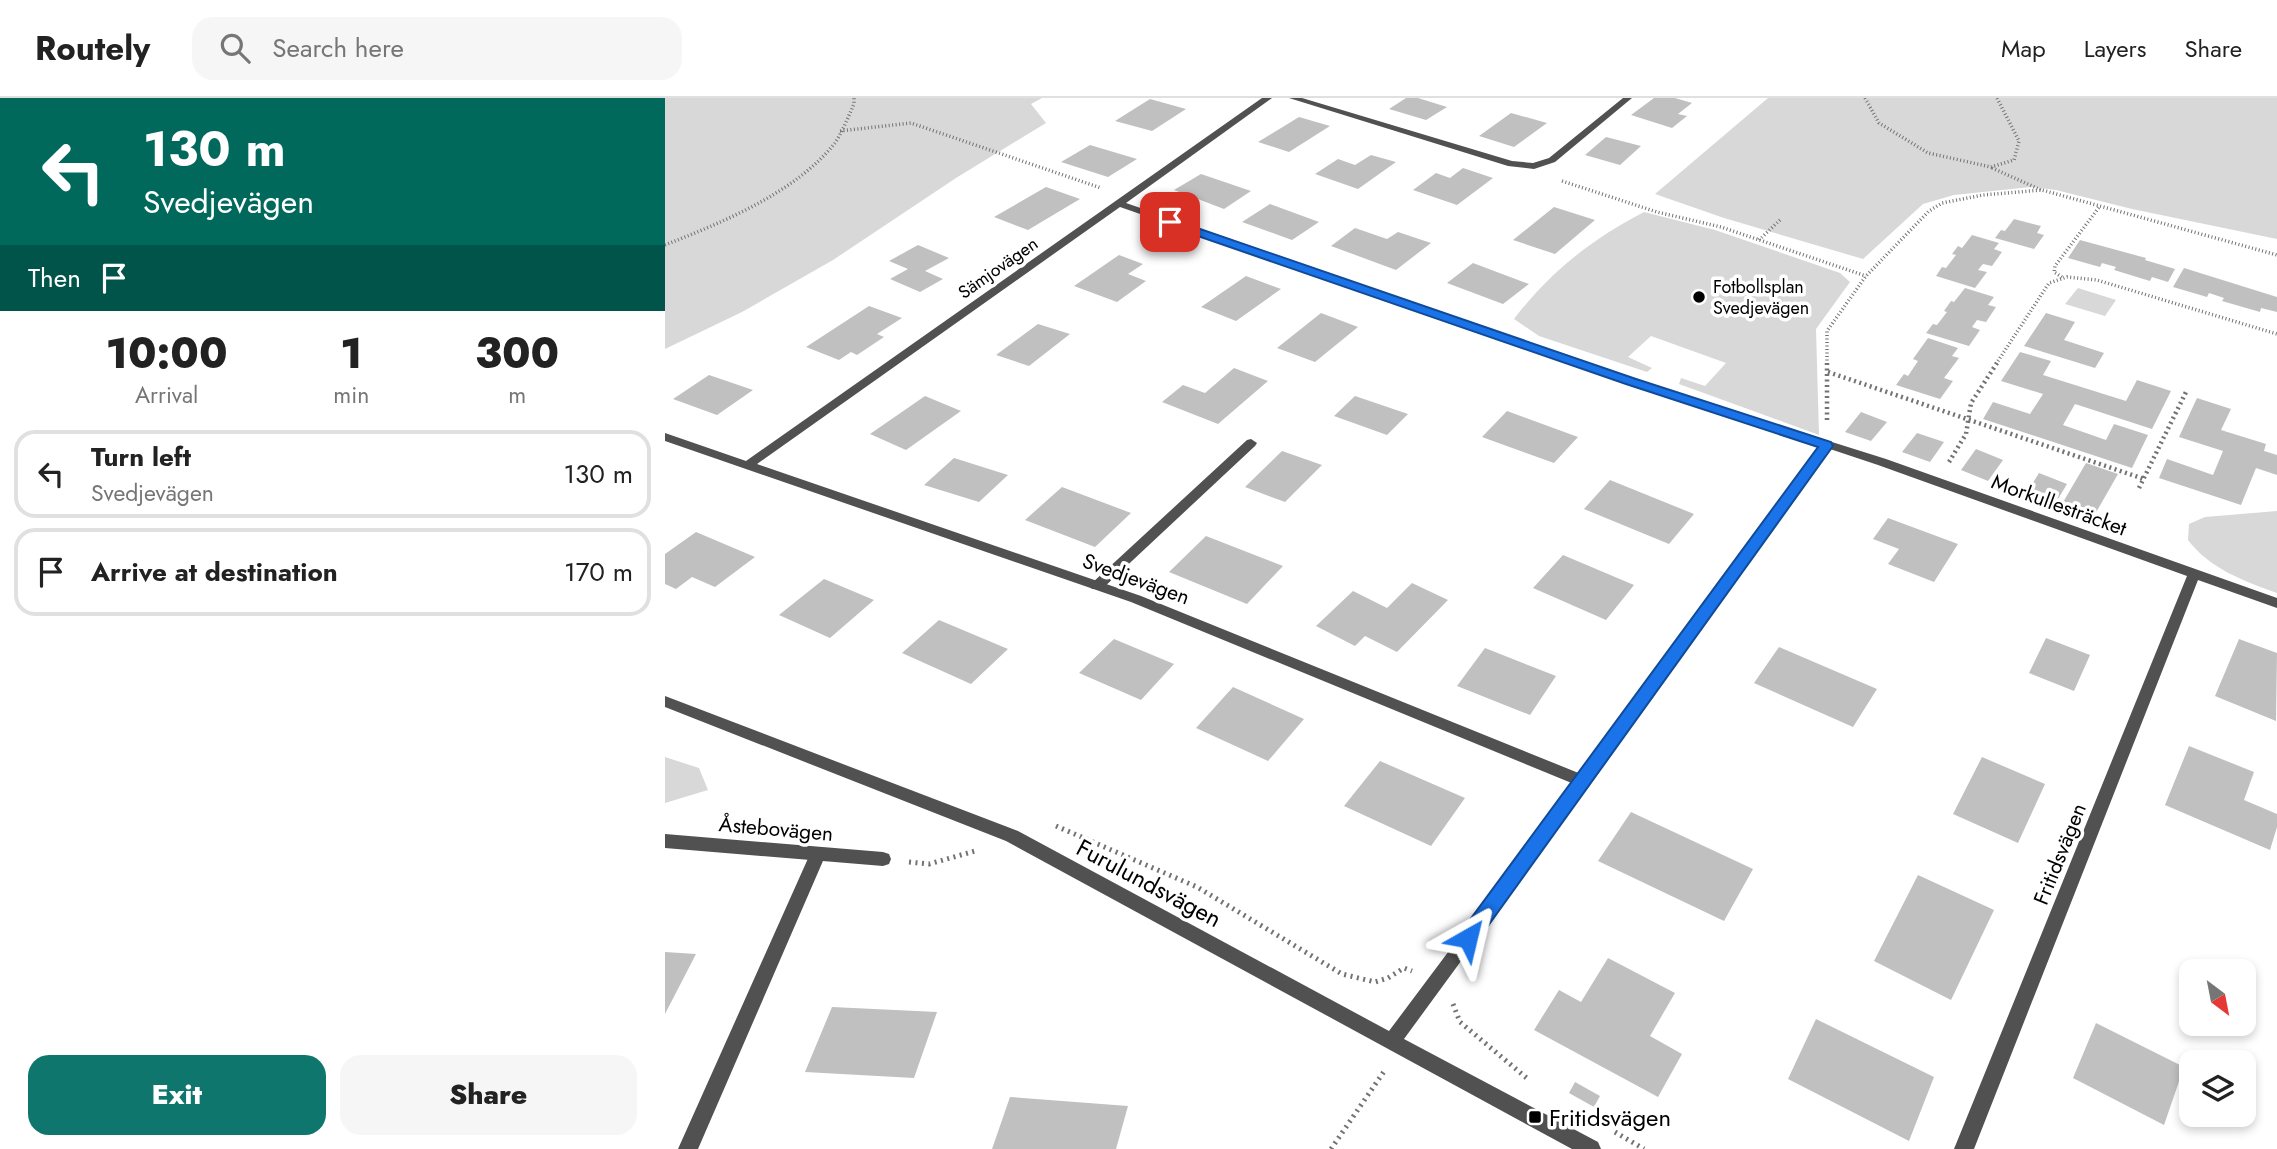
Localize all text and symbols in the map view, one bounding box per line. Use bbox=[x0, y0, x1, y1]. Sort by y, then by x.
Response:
search box bbox=[192, 17, 682, 80]
text: Routely bbox=[35, 25, 150, 72]
icon: search bbox=[216, 29, 254, 67]
text: Search here bbox=[272, 29, 404, 67]
text: Map bbox=[2001, 31, 2046, 66]
text: Layers bbox=[2084, 31, 2146, 66]
text: Share bbox=[2184, 31, 2242, 66]
text: 130 m bbox=[143, 114, 286, 184]
icon: left bbox=[28, 126, 119, 217]
text: Svedjevägen bbox=[143, 179, 314, 225]
pin bbox=[1140, 192, 1200, 252]
icon: arrive bbox=[1151, 203, 1189, 241]
street label: Sämjovägen bbox=[953, 231, 1043, 305]
text: Then bbox=[28, 259, 81, 297]
icon: arrive bbox=[95, 259, 133, 297]
place label: Fotbollsplan Svedjevägen bbox=[1713, 274, 1809, 321]
marker: Fotbollsplan Svedjevägen bbox=[1691, 289, 1707, 305]
text: 10:00 bbox=[106, 323, 228, 384]
text: 1 bbox=[340, 323, 362, 384]
text: 300 bbox=[475, 323, 559, 384]
text: Arrival bbox=[135, 378, 198, 412]
text: min bbox=[333, 378, 369, 412]
text: m bbox=[508, 378, 526, 412]
text: Turn left bbox=[91, 438, 191, 476]
icon: left bbox=[32, 455, 70, 493]
text: 130 m bbox=[563, 455, 633, 493]
street label: Morkullesträcket bbox=[1987, 467, 2131, 543]
text: Svedjevägen bbox=[91, 476, 214, 510]
street label: Svedjevägen bbox=[1078, 546, 1194, 612]
icon: arrive bbox=[32, 553, 70, 591]
text: Arrive at destination bbox=[91, 553, 338, 591]
text: 170 m bbox=[564, 553, 633, 591]
street label: Fritidsvägen bbox=[2026, 799, 2094, 909]
street label: Åstebovägen bbox=[718, 809, 834, 849]
street label: Furulundsvägen bbox=[1070, 830, 1228, 936]
position arrow bbox=[1431, 901, 1505, 975]
north arrow bbox=[2179, 959, 2256, 1036]
map controls bbox=[2179, 959, 2256, 1127]
button: layers bbox=[2179, 1050, 2256, 1127]
button: Exit bbox=[28, 1055, 326, 1135]
button: Share bbox=[340, 1055, 637, 1135]
place label: Fritidsvägen bbox=[1549, 1100, 1671, 1135]
marker: Fritidsvägen bbox=[1527, 1109, 1543, 1125]

